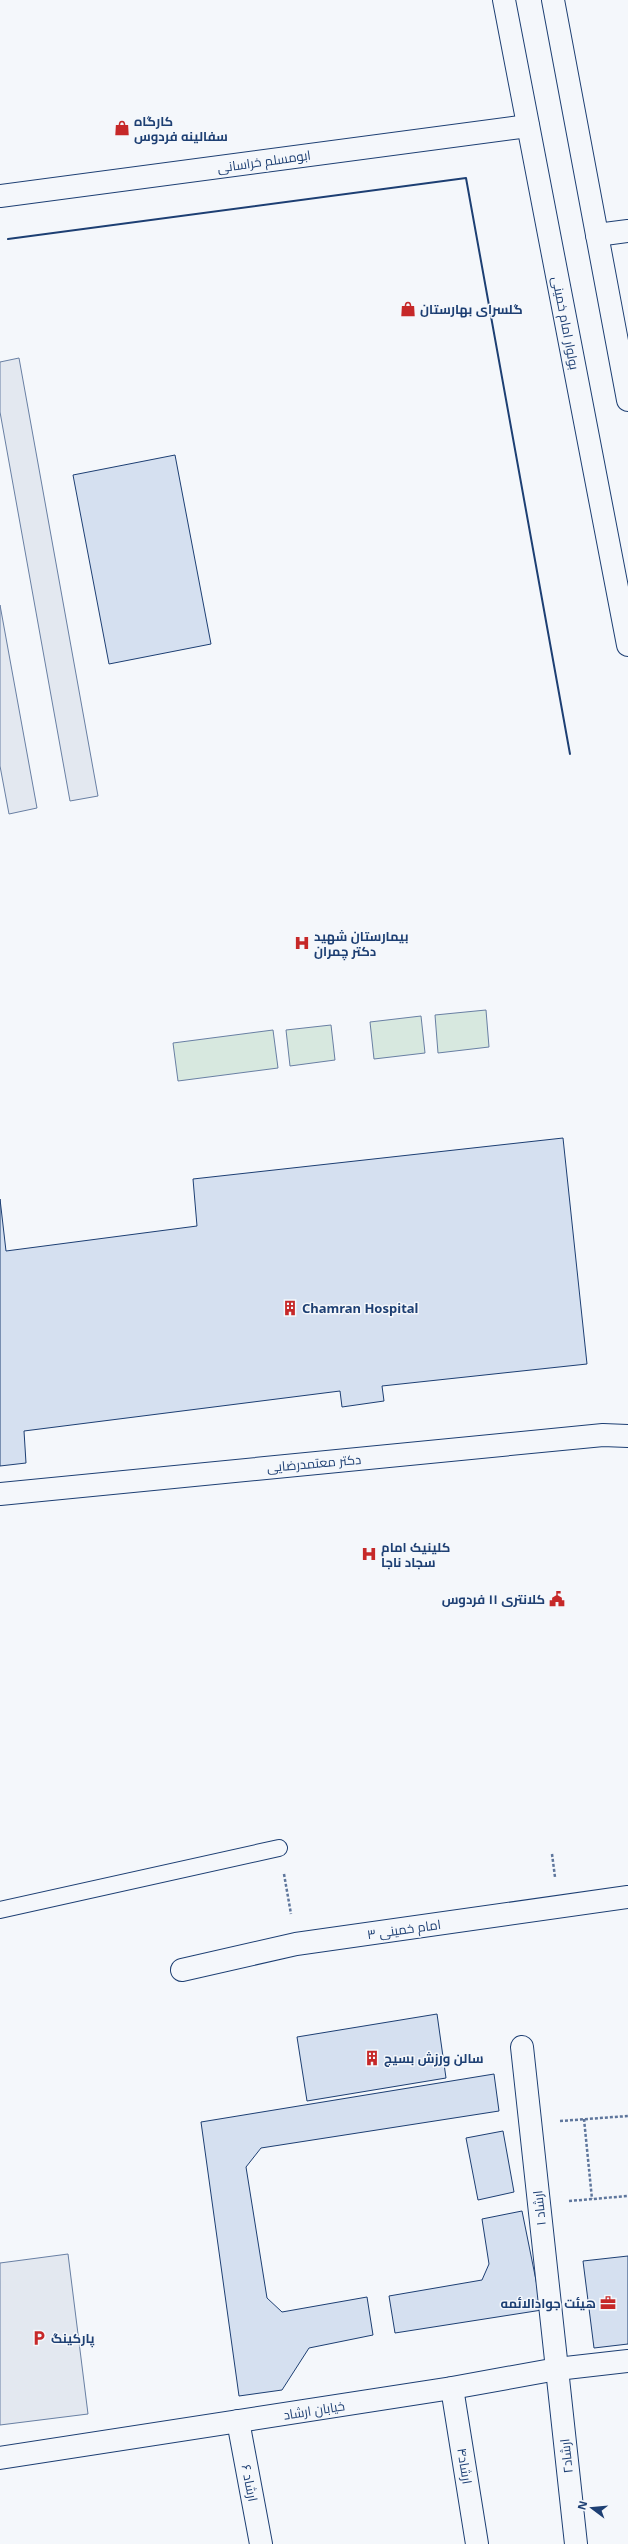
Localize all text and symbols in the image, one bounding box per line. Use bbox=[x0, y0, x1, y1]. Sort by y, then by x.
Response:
place label: کارگاه سفالینه فردوس bbox=[134, 112, 228, 145]
shop icon: کارگاه سفالینه فردوس bbox=[113, 119, 131, 137]
street label: ابومسلم خراسانی bbox=[216, 146, 312, 177]
street label: بولوار امام خمینی bbox=[547, 275, 584, 371]
shop icon: گلسرای بهارستان bbox=[399, 300, 417, 318]
place label: گلسرای بهارستان bbox=[420, 300, 523, 318]
place label: بیمارستان شهید دکتر چمران bbox=[314, 927, 409, 961]
hospital icon: بیمارستان شهید دکتر چمران bbox=[293, 934, 311, 952]
building icon: Chamran Hospital bbox=[281, 1299, 299, 1317]
place label: Chamran Hospital bbox=[302, 1299, 418, 1317]
street label: دکتر معتمد‌رضایی bbox=[266, 1450, 362, 1476]
place label: کلینیک امام سجاد ناجا bbox=[381, 1538, 450, 1571]
hospital icon: کلینیک امام سجاد ناجا bbox=[360, 1545, 378, 1563]
place label: کلانتری ۱۱ فردوس bbox=[442, 1590, 545, 1608]
public building icon: کلانتری ۱۱ فردوس bbox=[548, 1590, 566, 1608]
street label: امام خمینی ۳ bbox=[366, 1915, 442, 1944]
building icon: سالن ورزش بسیج bbox=[363, 2049, 381, 2067]
place label: سالن ورزش بسیج bbox=[384, 2049, 484, 2067]
street label: ارشاد ۱ bbox=[528, 2190, 550, 2226]
place label: هيئت جوادالائمه bbox=[501, 2294, 596, 2312]
office icon: هيئت جوادالائمه bbox=[599, 2294, 617, 2312]
parking icon: پارکینگ bbox=[30, 2329, 48, 2347]
place label: پارکینگ bbox=[51, 2329, 95, 2348]
street label: خیابان ارشاد bbox=[282, 2396, 346, 2424]
street label: ارشاد۲ bbox=[555, 2438, 577, 2474]
street label: ارشاد۴ bbox=[453, 2447, 477, 2485]
street label: ارشاد ۶ bbox=[238, 2463, 262, 2503]
north arrow bbox=[572, 2488, 612, 2528]
text: N bbox=[573, 2499, 590, 2511]

